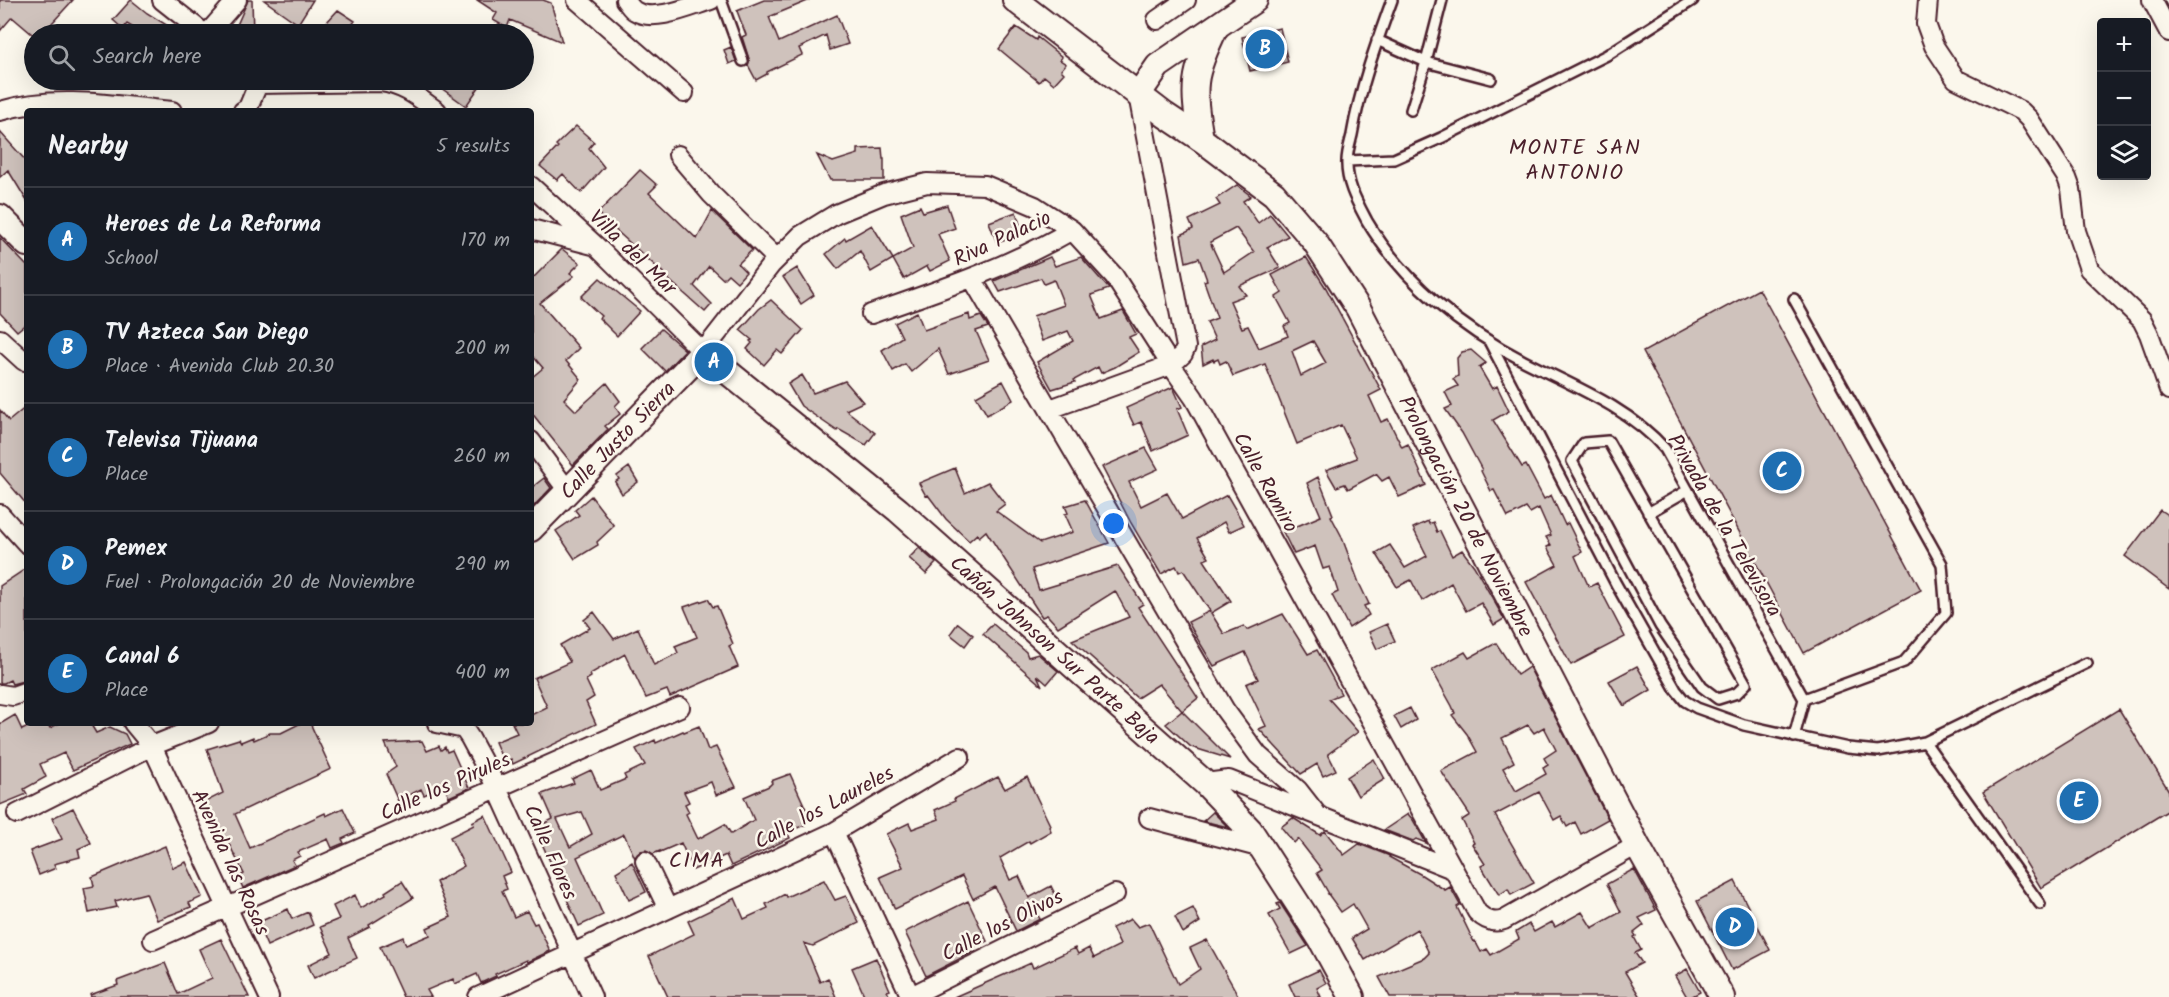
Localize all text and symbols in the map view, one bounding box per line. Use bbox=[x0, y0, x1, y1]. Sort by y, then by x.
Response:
map controls bbox=[2097, 18, 2151, 180]
button: + bbox=[2097, 18, 2151, 72]
search box bbox=[24, 24, 534, 90]
pin: B bbox=[1246, 26, 1284, 72]
text: Search here bbox=[93, 40, 201, 75]
icon: search bbox=[45, 41, 78, 74]
button: − bbox=[2097, 72, 2151, 126]
text: Nearby bbox=[48, 126, 128, 168]
button: layers bbox=[2097, 126, 2151, 180]
text: 5 results bbox=[436, 131, 510, 163]
district label: MONTE SAN ANTONIO bbox=[1509, 131, 1641, 191]
street label: Villa del Mar bbox=[580, 202, 684, 304]
street label: Riva Palacio bbox=[948, 202, 1057, 276]
text: Heroes de La Reforma bbox=[105, 208, 321, 243]
text: A bbox=[61, 225, 74, 257]
text: 170 m bbox=[461, 225, 510, 257]
text: School bbox=[105, 243, 158, 275]
text: TV Azteca San Diego bbox=[105, 316, 308, 351]
text: B bbox=[61, 333, 74, 365]
text: 200 m bbox=[454, 333, 510, 365]
pin: A bbox=[694, 340, 734, 385]
text: Place · Avenida Club 20.30 bbox=[105, 351, 334, 383]
street label: Calle Justo Sierra bbox=[553, 374, 684, 508]
street label: Prolongación 20 de Noviembre bbox=[1388, 390, 1541, 644]
text: Televisa Tijuana bbox=[105, 424, 258, 459]
street label: Calle Ramiro bbox=[1223, 426, 1306, 539]
street label: Privada de la Televisora bbox=[1658, 428, 1790, 624]
text: C bbox=[61, 441, 74, 473]
text: 260 m bbox=[453, 441, 510, 473]
pin: C bbox=[1762, 448, 1802, 494]
text: Place bbox=[105, 459, 148, 491]
your location bbox=[1099, 509, 1128, 538]
text: Pemex bbox=[105, 532, 167, 567]
street label: Cañón Johnson Sur Parte Baja bbox=[942, 548, 1167, 754]
text: D bbox=[61, 549, 74, 581]
text: 290 m bbox=[455, 549, 510, 581]
text: Fuel · Prolongación 20 de Noviembre bbox=[105, 567, 415, 599]
text: Canal 6 bbox=[105, 640, 179, 675]
text: E bbox=[62, 657, 73, 689]
text: 400 m bbox=[455, 657, 510, 689]
text: Place bbox=[105, 675, 148, 707]
street label: Calle los Pirules bbox=[375, 744, 516, 831]
street label: Calle los Laureles bbox=[749, 758, 900, 859]
pin: E bbox=[2060, 778, 2098, 824]
street label: Avenida las Rosas bbox=[181, 784, 278, 941]
street label: Calle Flores bbox=[514, 800, 585, 906]
district label: CIMA bbox=[669, 844, 725, 879]
street label: Calle los Olivos bbox=[936, 881, 1069, 971]
pin: D bbox=[1716, 904, 1754, 950]

